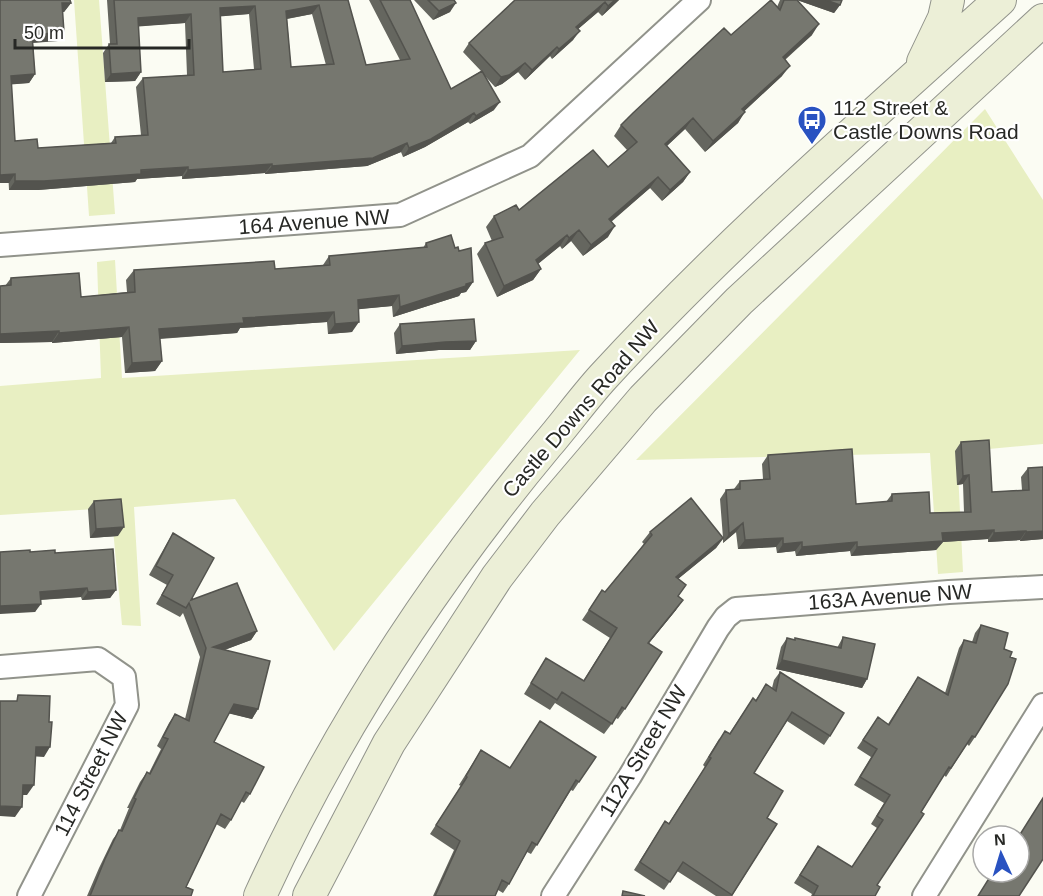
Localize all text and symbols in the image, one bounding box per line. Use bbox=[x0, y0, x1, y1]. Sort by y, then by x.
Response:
scale bar bbox=[15, 12, 189, 50]
text: 50 m bbox=[24, 23, 64, 43]
place label: 112 Street & Castle Downs Road bbox=[833, 96, 1019, 143]
bus stop icon: 112 Street & Castle Downs Road bbox=[796, 104, 828, 146]
street label: 164 Avenue NW bbox=[238, 205, 390, 238]
street label: Castle Downs Road NW bbox=[498, 316, 664, 502]
street label: 163A Avenue NW bbox=[807, 579, 973, 614]
street label: 112A Street NW bbox=[594, 681, 691, 821]
street label: 114 Street NW bbox=[49, 708, 132, 840]
north arrow bbox=[971, 824, 1031, 884]
text: N bbox=[994, 831, 1006, 848]

